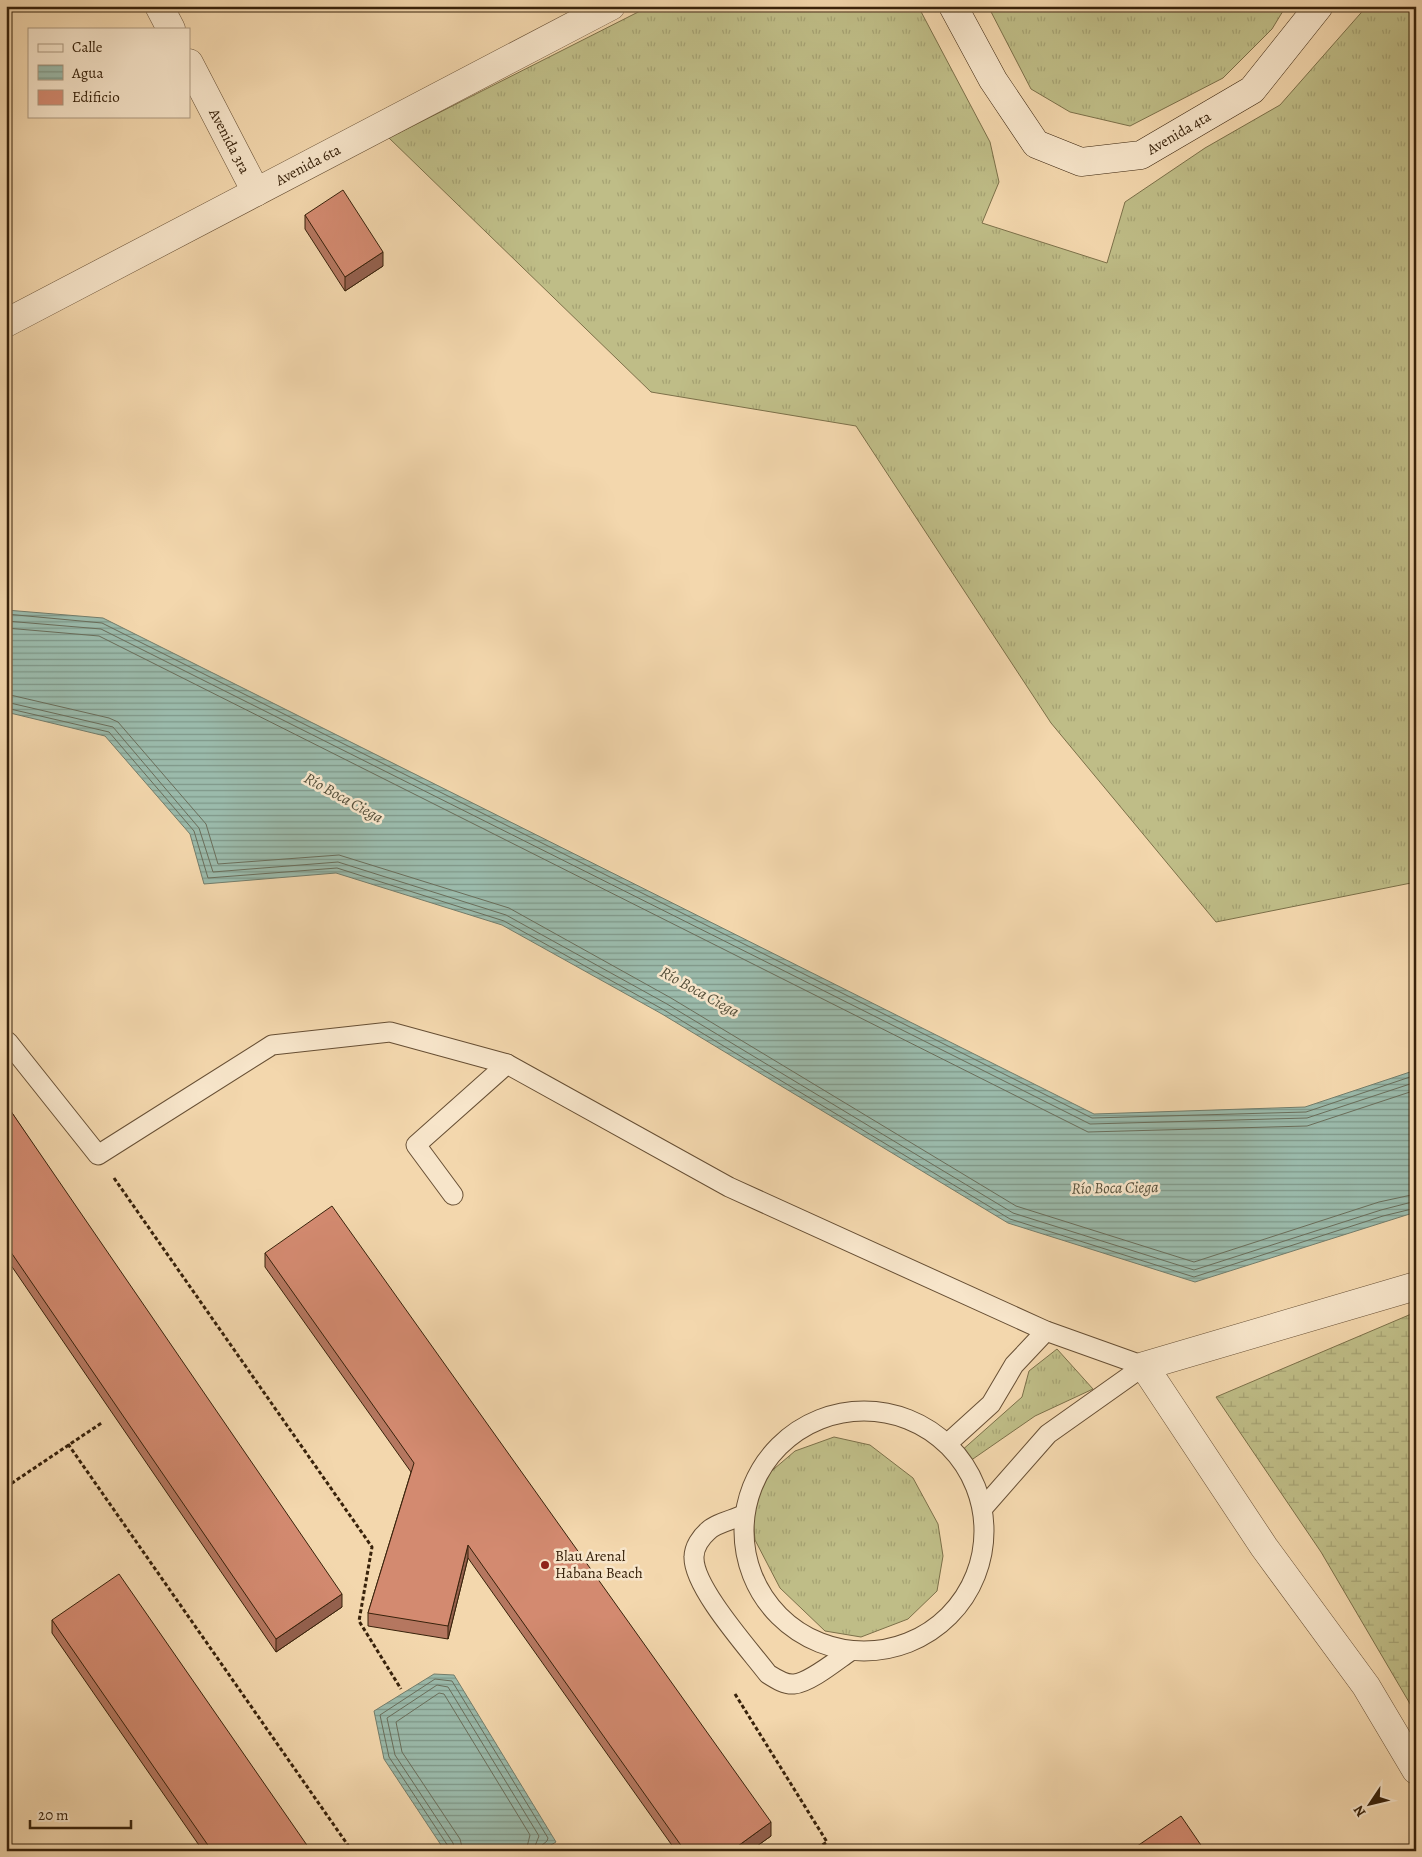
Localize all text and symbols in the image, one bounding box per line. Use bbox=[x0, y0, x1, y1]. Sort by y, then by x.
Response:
legend bbox=[28, 28, 190, 118]
text: Calle bbox=[72, 37, 103, 57]
text: Agua bbox=[71, 63, 103, 83]
text: Edificio bbox=[72, 87, 120, 107]
street label: Avenida 3ra bbox=[204, 104, 255, 177]
street label: Avenida 4ta bbox=[1142, 106, 1215, 160]
street label: Avenida 6ta bbox=[271, 139, 344, 191]
water label: Río Boca Ciega bbox=[300, 767, 387, 829]
water label: Río Boca Ciega bbox=[656, 961, 743, 1023]
water label: Río Boca Ciega bbox=[1071, 1176, 1159, 1200]
place label: Blau Arenal Habana Beach bbox=[555, 1546, 643, 1583]
marker: Blau Arenal Habana Beach bbox=[539, 1559, 551, 1571]
north arrow bbox=[1344, 1780, 1394, 1830]
scale bar bbox=[30, 1797, 131, 1829]
text: N bbox=[1349, 1802, 1370, 1821]
text: 20 m bbox=[38, 1805, 69, 1825]

